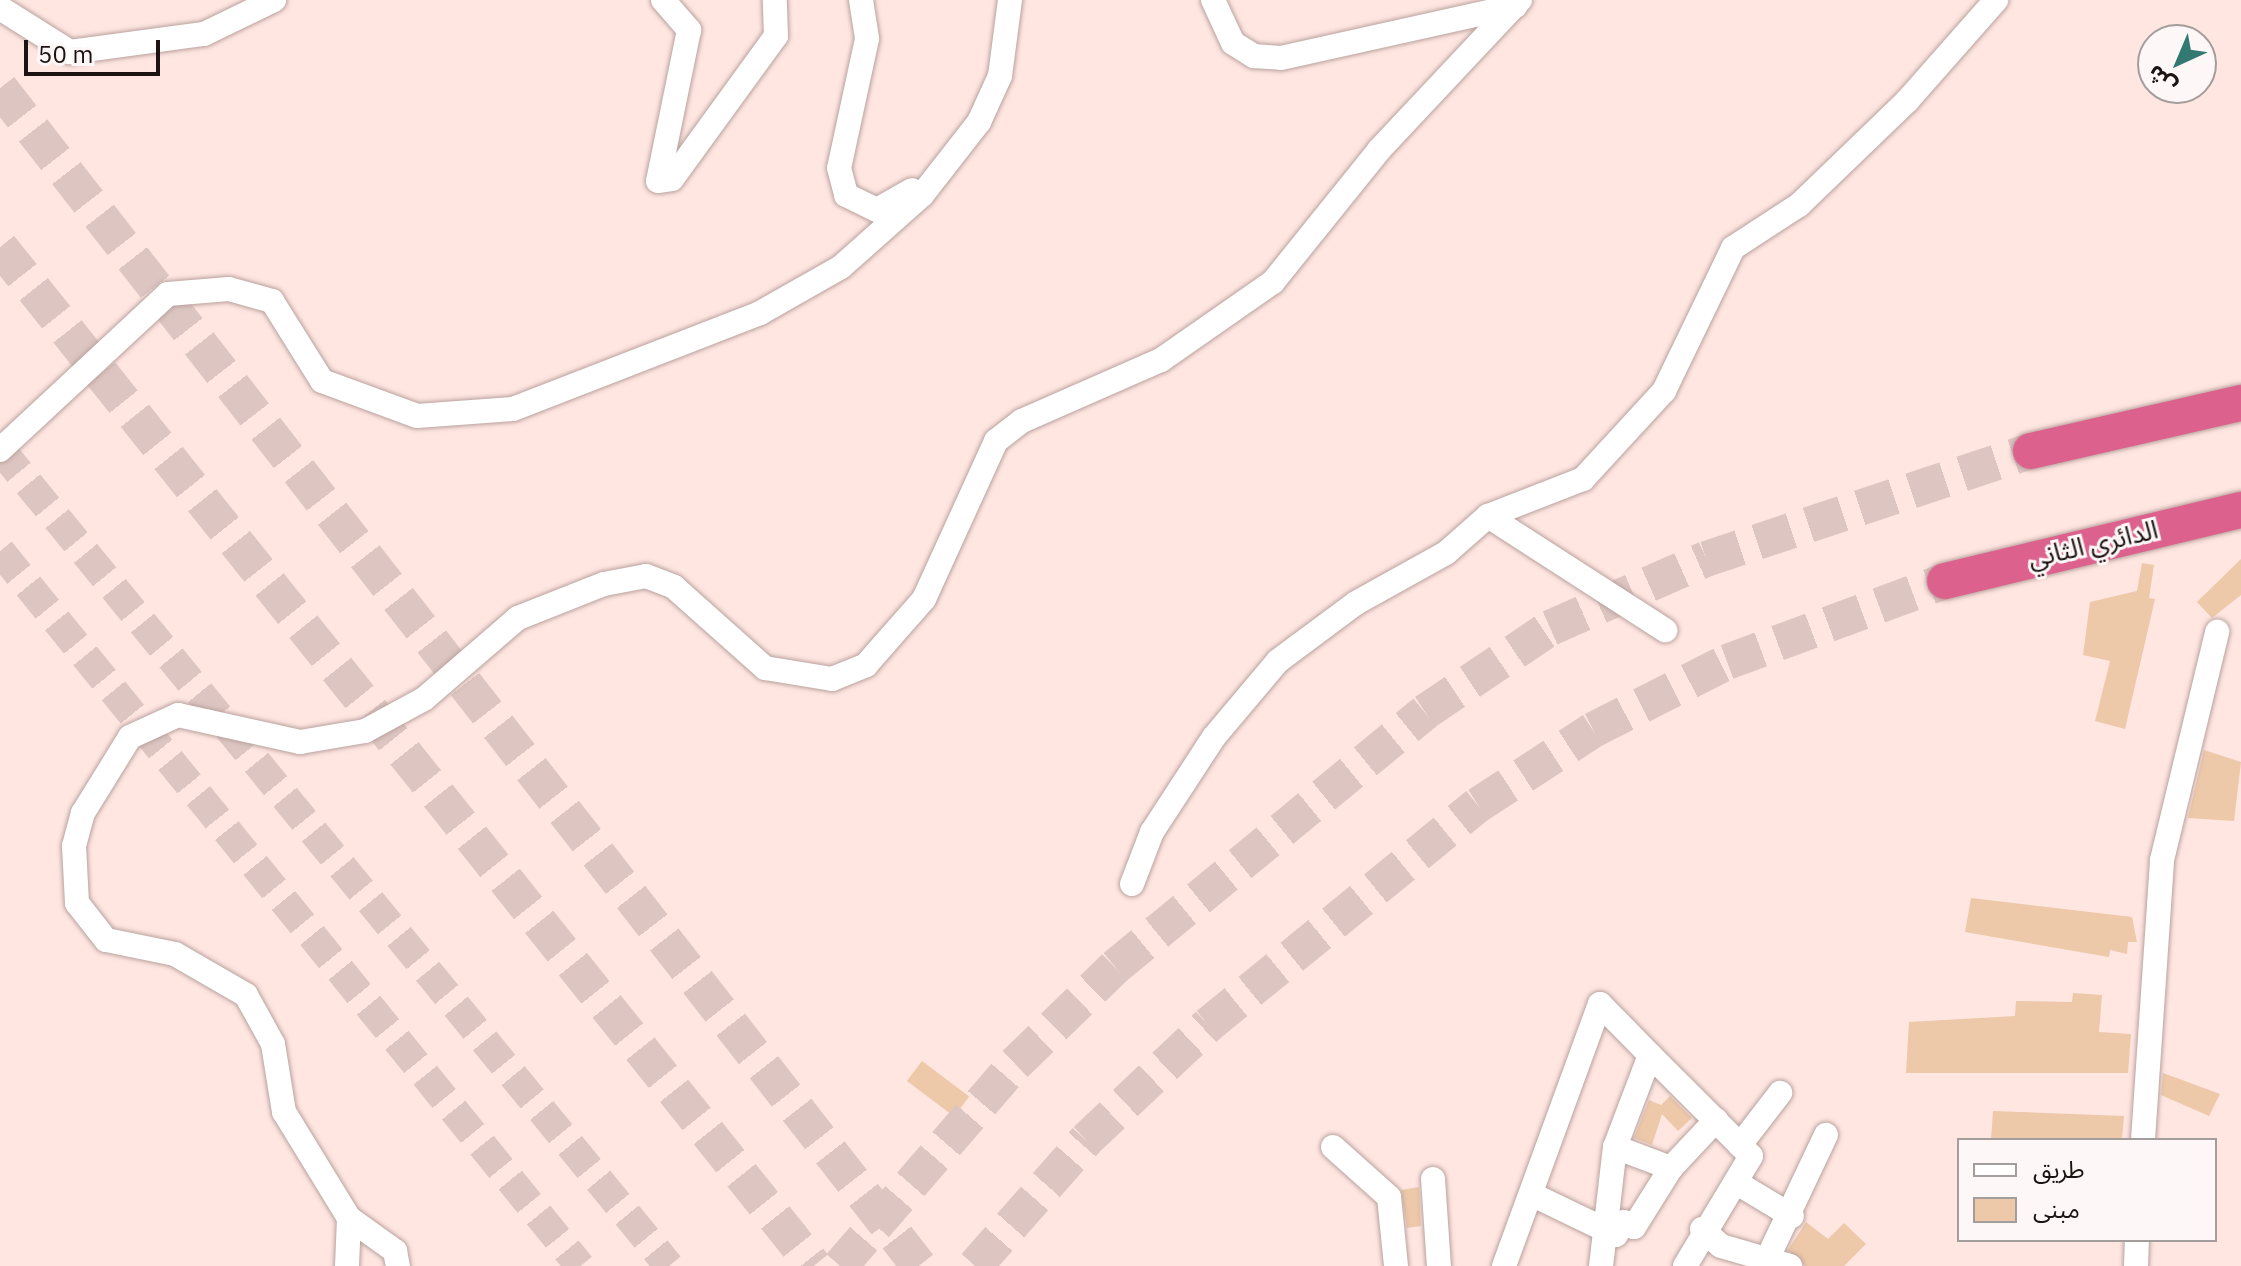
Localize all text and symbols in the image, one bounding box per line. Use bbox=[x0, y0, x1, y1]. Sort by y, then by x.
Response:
scale bar bbox=[28, 24, 164, 74]
north arrow bbox=[2137, 24, 2217, 104]
text: 50 m bbox=[38, 38, 93, 70]
text: ش bbox=[2140, 59, 2182, 101]
street label: الدائري الثاني bbox=[2025, 514, 2161, 574]
legend bbox=[1957, 1138, 2217, 1242]
text: طريق bbox=[2033, 1153, 2085, 1185]
text: مبنى bbox=[2033, 1193, 2080, 1225]

